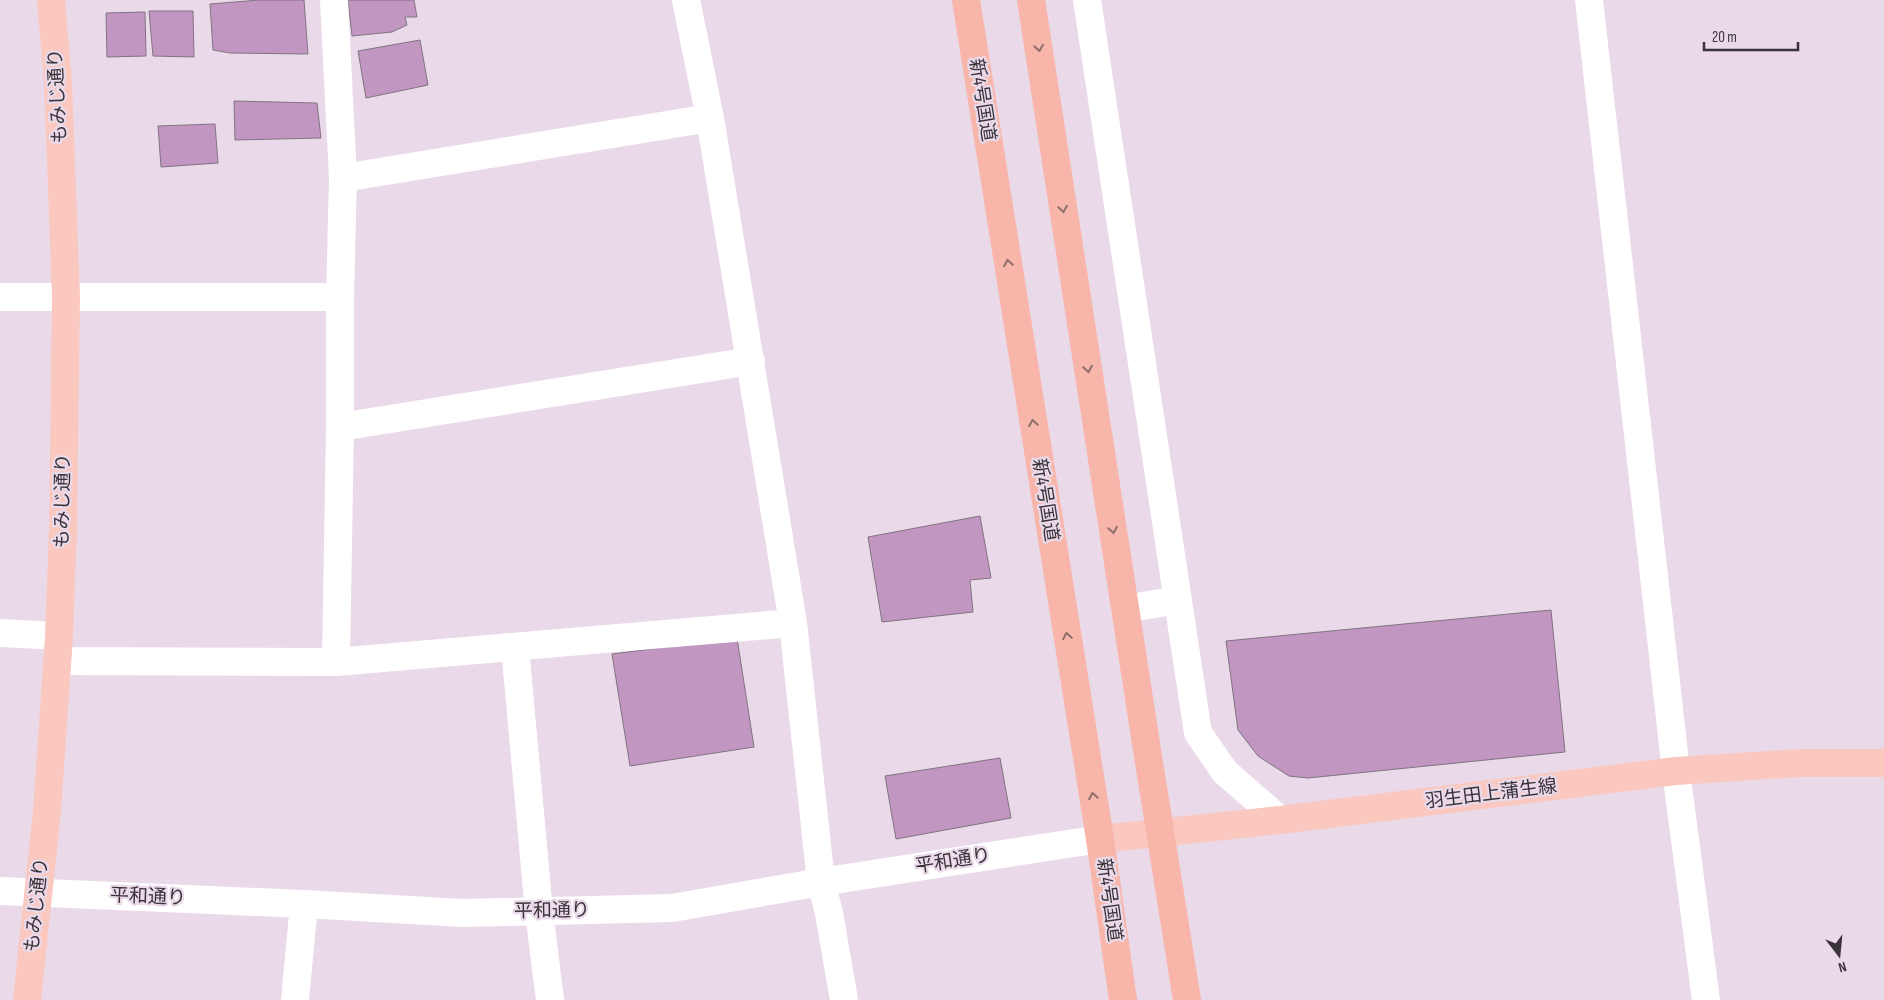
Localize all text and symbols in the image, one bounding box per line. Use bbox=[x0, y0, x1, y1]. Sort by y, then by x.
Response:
scale bar bbox=[1704, 20, 1798, 52]
text: 20 m bbox=[1712, 28, 1737, 47]
one-way arrow bbox=[1033, 44, 1043, 53]
street label: もみじ通り bbox=[44, 48, 72, 144]
street label: 新4号国道 bbox=[964, 57, 1000, 143]
one-way arrow bbox=[1058, 204, 1068, 213]
one-way arrow bbox=[1003, 258, 1013, 267]
one-way arrow bbox=[1082, 366, 1093, 374]
one-way arrow bbox=[1029, 419, 1039, 428]
street label: もみじ通り bbox=[51, 453, 75, 549]
street label: 新4号国道 bbox=[1027, 457, 1063, 543]
one-way arrow bbox=[1107, 526, 1117, 534]
one-way arrow bbox=[1062, 631, 1073, 639]
street label: 羽生田上蒲生線 bbox=[1424, 774, 1558, 814]
one-way arrow bbox=[1088, 792, 1098, 800]
street label: 平和通り bbox=[914, 844, 992, 878]
street label: もみじ通り bbox=[21, 857, 53, 953]
street label: 新4号国道 bbox=[1092, 857, 1126, 943]
street label: 平和通り bbox=[110, 884, 186, 910]
street label: 平和通り bbox=[514, 899, 590, 923]
north arrow bbox=[1814, 930, 1864, 980]
text: N bbox=[1837, 958, 1848, 976]

